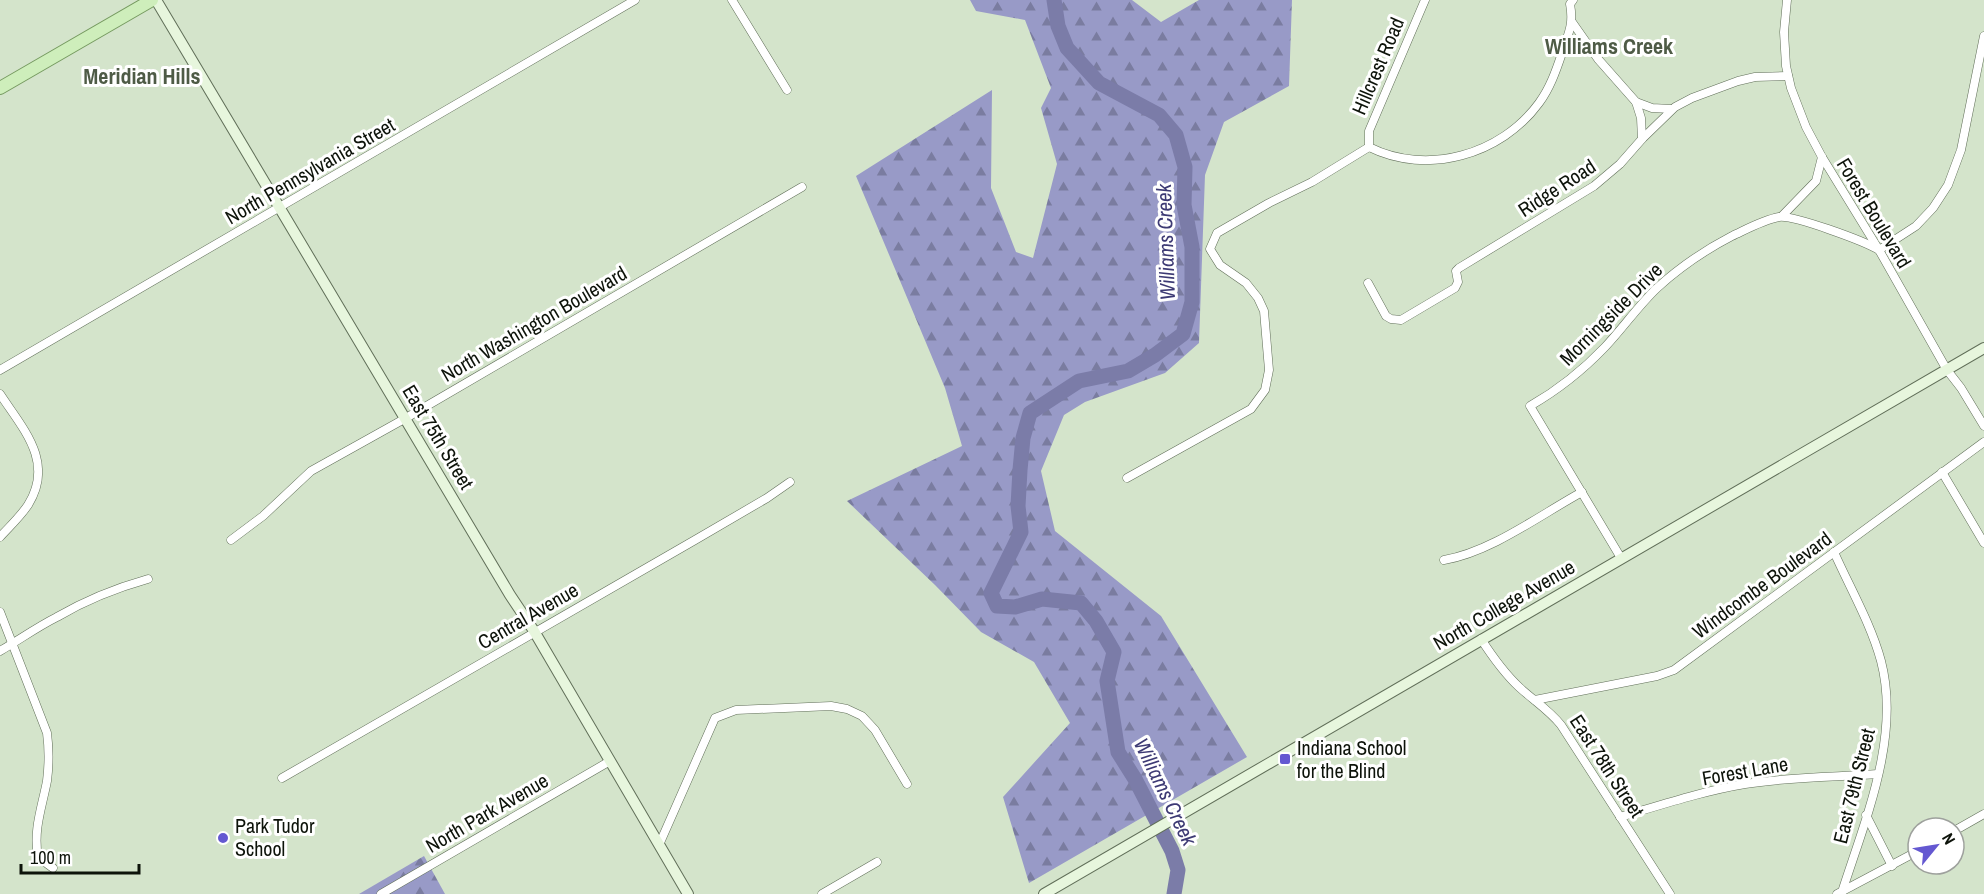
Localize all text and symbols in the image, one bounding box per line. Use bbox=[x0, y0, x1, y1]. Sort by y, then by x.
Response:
street label: Hillcrest Road bbox=[1345, 13, 1410, 118]
district label: Williams Creek bbox=[1545, 31, 1674, 61]
district label: Meridian Hills bbox=[83, 61, 201, 91]
street label: North Pennsylvania Street bbox=[220, 111, 400, 230]
street label: Ridge Road bbox=[1513, 152, 1601, 223]
street label: Forest Boulevard bbox=[1831, 153, 1918, 273]
water label: Williams Creek bbox=[1149, 182, 1182, 301]
street label: Morningside Drive bbox=[1553, 256, 1668, 371]
street label: North Washington Boulevard bbox=[436, 259, 631, 388]
street label: East 75th Street bbox=[397, 379, 481, 494]
street label: Windcombe Boulevard bbox=[1687, 525, 1837, 644]
street label: North College Avenue bbox=[1428, 553, 1579, 656]
street label: Central Avenue bbox=[473, 576, 583, 655]
street label: East 78th Street bbox=[1564, 709, 1651, 823]
street label: East 79th Street bbox=[1826, 725, 1881, 846]
water label: Williams Creek bbox=[1127, 733, 1205, 852]
place label: Indiana School for the Blind bbox=[1297, 734, 1406, 784]
street label: Forest Lane bbox=[1700, 750, 1790, 791]
marker: Indiana School for the Blind bbox=[1278, 752, 1292, 766]
street label: North Park Avenue bbox=[421, 767, 553, 859]
place label: Park Tudor School bbox=[235, 812, 315, 862]
north arrow bbox=[1906, 816, 1966, 876]
text: N bbox=[1937, 829, 1961, 848]
marker: Park Tudor School bbox=[216, 831, 230, 845]
scale bar bbox=[21, 837, 140, 875]
text: 100 m bbox=[30, 845, 71, 870]

